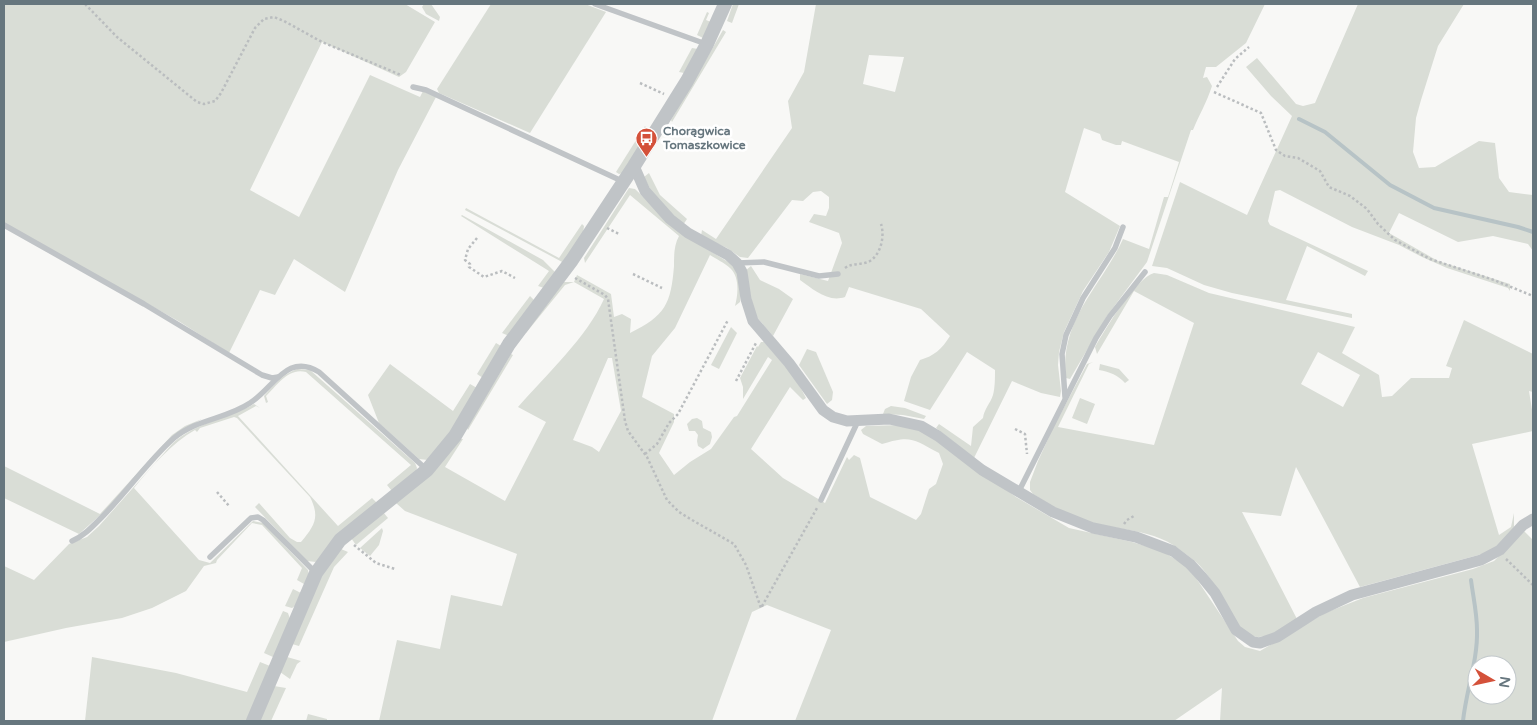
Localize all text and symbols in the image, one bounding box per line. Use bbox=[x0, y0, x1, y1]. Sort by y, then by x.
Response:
place label: Chorągwica Tomaszkowice bbox=[662, 124, 746, 152]
bus stop icon: Chorągwica Tomaszkowice bbox=[635, 126, 659, 157]
north arrow bbox=[1467, 655, 1517, 705]
text: N bbox=[1495, 675, 1514, 689]

